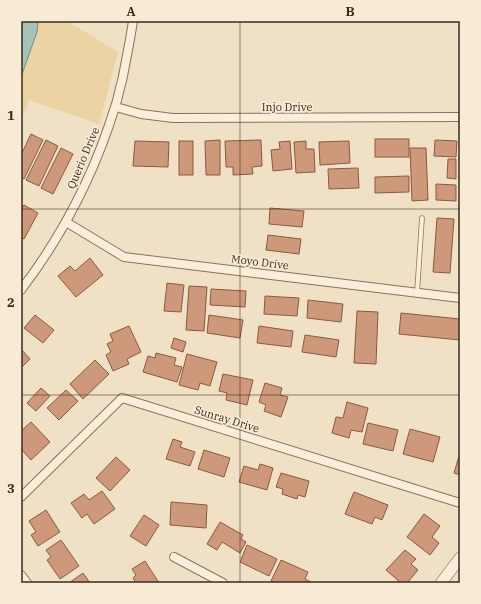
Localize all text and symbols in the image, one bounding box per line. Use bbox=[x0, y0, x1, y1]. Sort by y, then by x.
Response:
text: A bbox=[126, 3, 136, 20]
text: B bbox=[345, 3, 355, 20]
street label: Injo Drive bbox=[262, 100, 312, 114]
text: 1 bbox=[7, 107, 15, 124]
street label: Querio Drive bbox=[64, 125, 102, 191]
street label: Moyo Drive bbox=[230, 252, 290, 272]
text: 2 bbox=[7, 294, 15, 311]
street label: Sunray Drive bbox=[193, 402, 261, 436]
text: 3 bbox=[7, 480, 15, 497]

